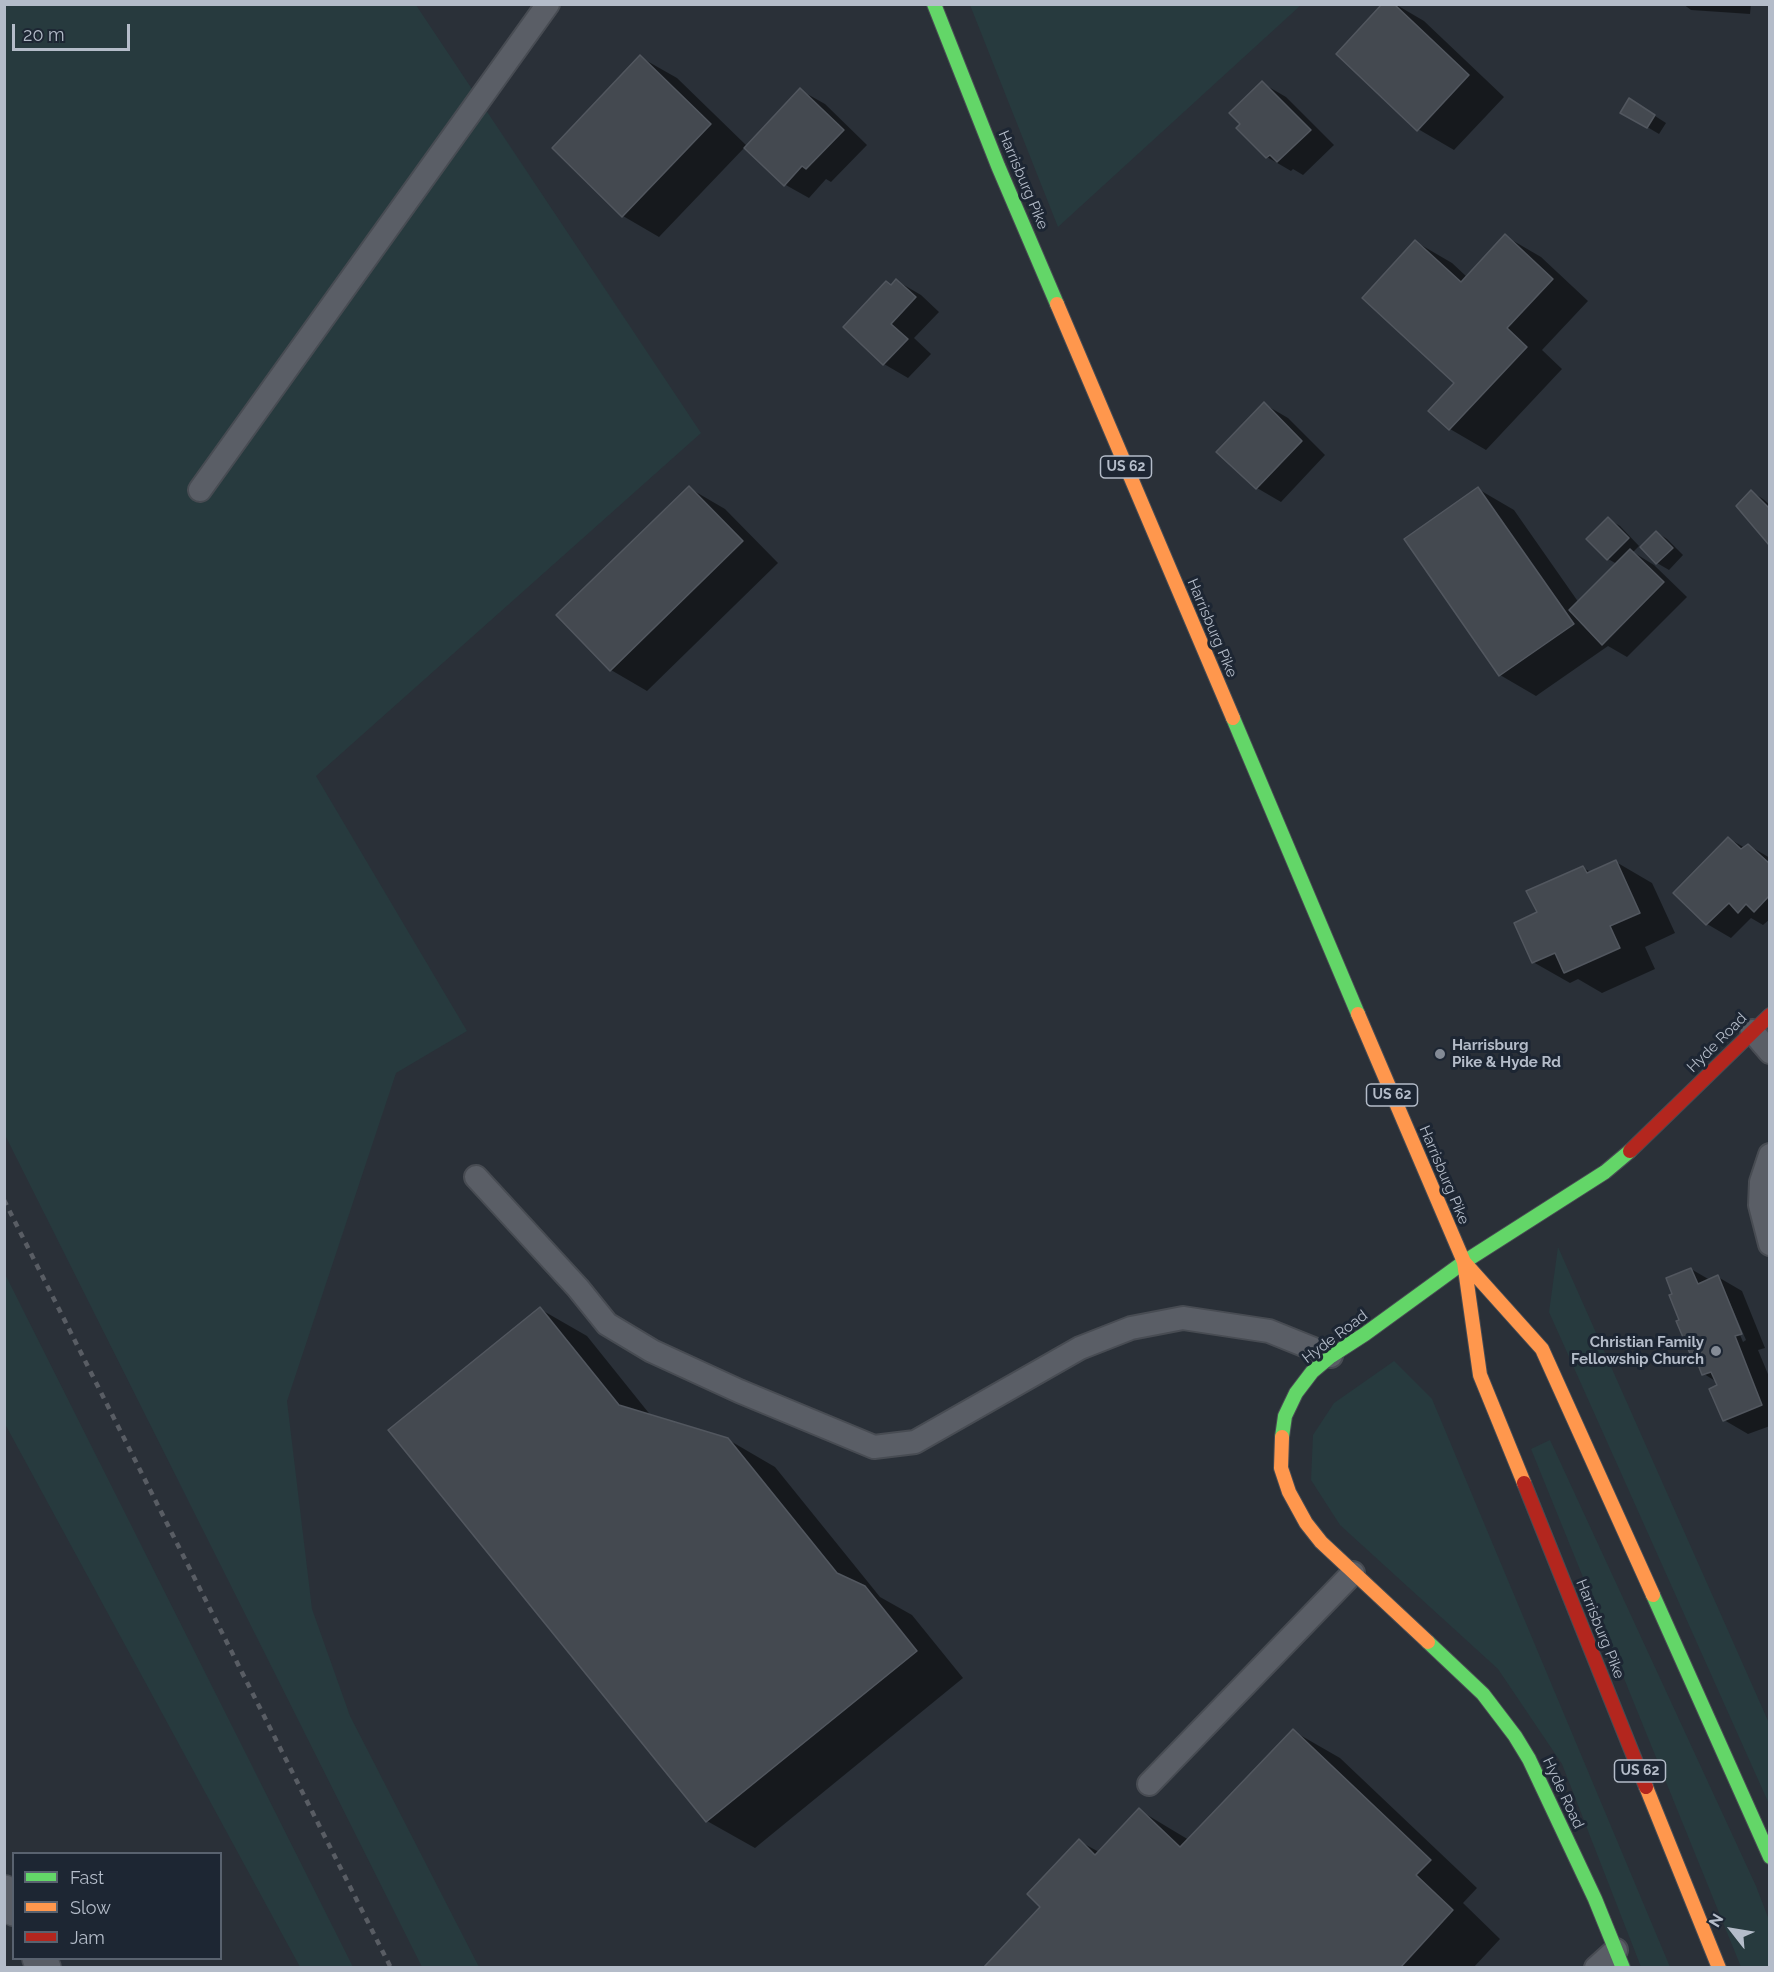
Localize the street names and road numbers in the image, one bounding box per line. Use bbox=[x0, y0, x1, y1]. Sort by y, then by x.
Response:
street label: Harrisburg Pike bbox=[994, 128, 1052, 232]
road number: US 62 bbox=[1100, 456, 1152, 478]
street label: Harrisburg Pike bbox=[1183, 576, 1241, 680]
street label: Hyde Road bbox=[1683, 1009, 1751, 1077]
road number: US 62 bbox=[1366, 1084, 1418, 1106]
street label: Harrisburg Pike bbox=[1415, 1123, 1473, 1227]
street label: Hyde Road bbox=[1299, 1307, 1371, 1367]
street label: Harrisburg Pike bbox=[1572, 1577, 1628, 1681]
street label: Hyde Road bbox=[1539, 1754, 1587, 1832]
road number: US 62 bbox=[1614, 1760, 1666, 1782]

